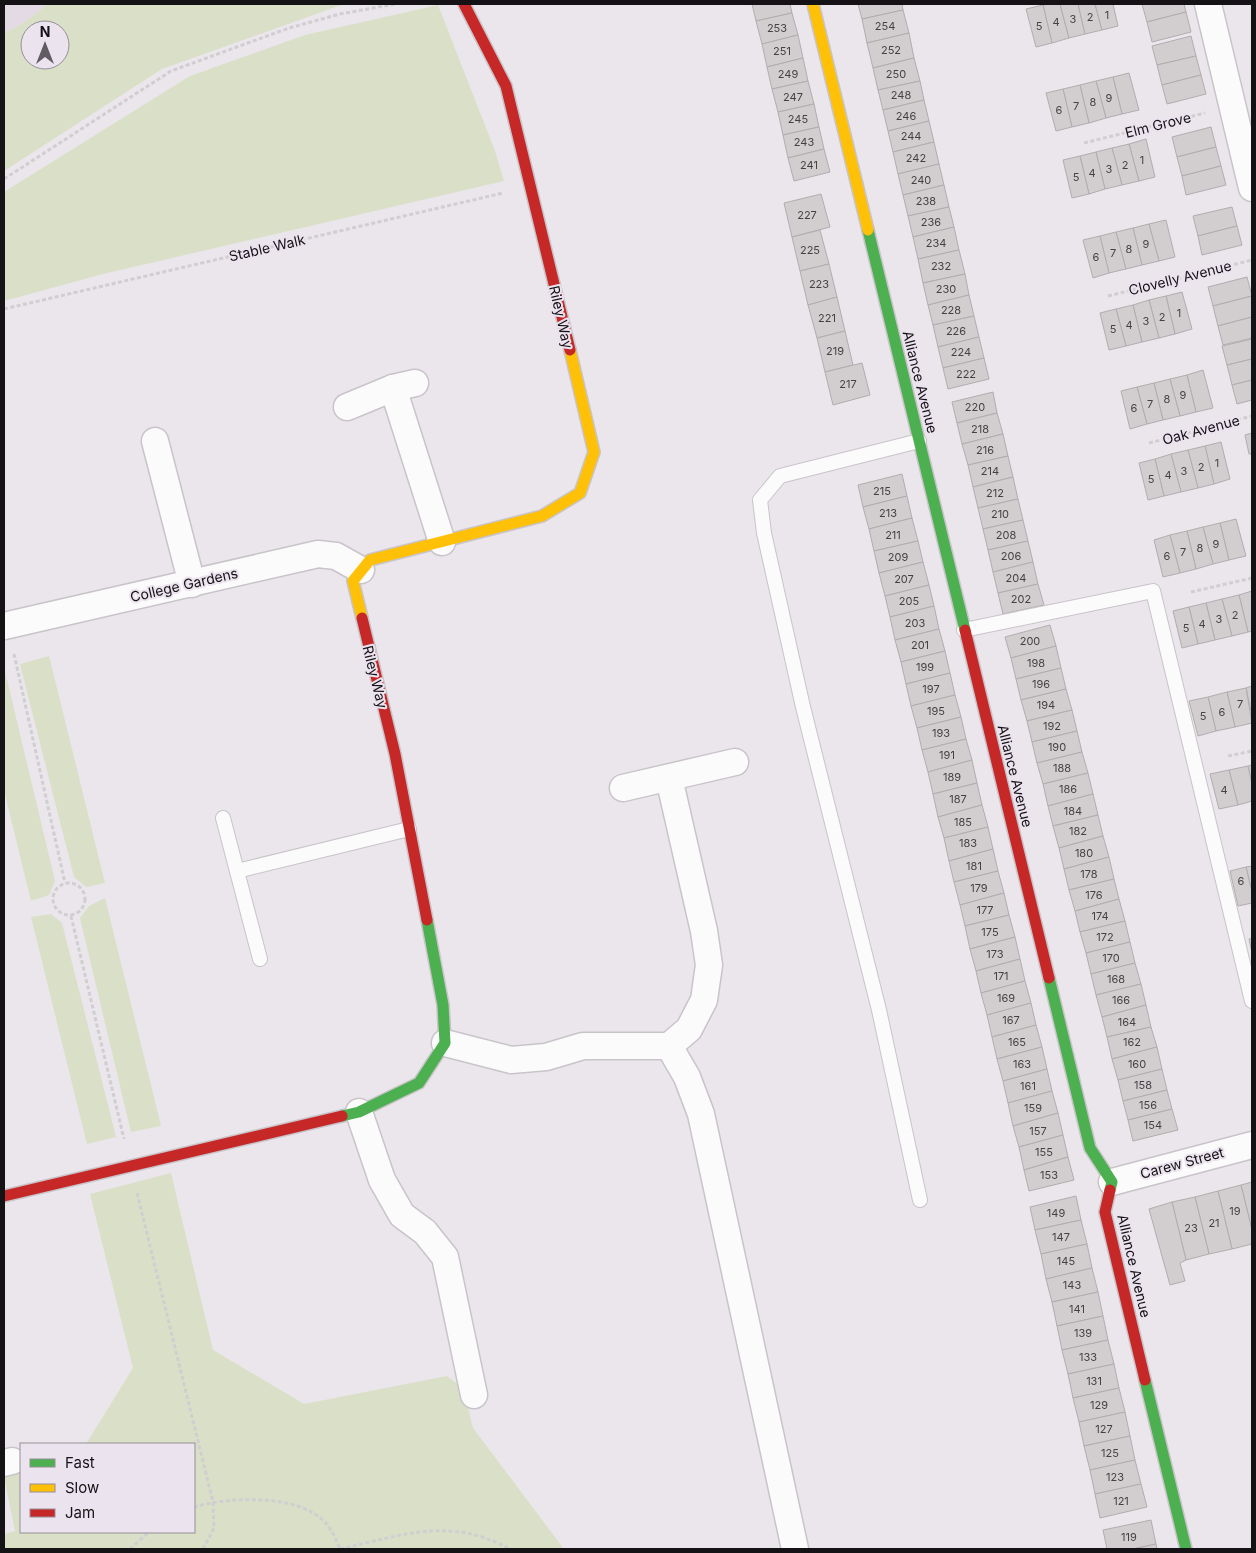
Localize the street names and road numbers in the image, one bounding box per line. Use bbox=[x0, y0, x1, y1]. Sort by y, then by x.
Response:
street label: Elm Grove bbox=[1123, 108, 1193, 141]
street label: Stable Walk bbox=[227, 230, 307, 265]
street label: Clovelly Avenue bbox=[1127, 257, 1233, 299]
street label: Riley Way bbox=[546, 284, 577, 350]
street label: Alliance Avenue bbox=[900, 329, 941, 435]
street label: Oak Avenue bbox=[1160, 411, 1241, 448]
street label: College Gardens bbox=[128, 564, 239, 605]
street label: Riley Way bbox=[359, 644, 392, 710]
street label: Alliance Avenue bbox=[995, 723, 1036, 829]
street label: Carew Street bbox=[1138, 1143, 1226, 1182]
street label: Alliance Avenue bbox=[1114, 1213, 1155, 1319]

